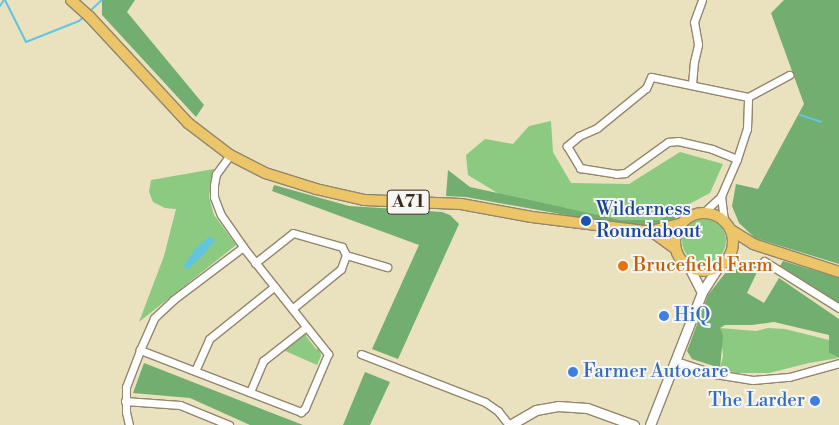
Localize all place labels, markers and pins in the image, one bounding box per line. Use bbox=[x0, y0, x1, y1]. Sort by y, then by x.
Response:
place label: Wilderness Roundabout bbox=[596, 199, 701, 243]
marker: Wilderness Roundabout bbox=[580, 215, 592, 227]
place label: Brucefield Farm bbox=[633, 255, 773, 277]
marker: Brucefield Farm bbox=[617, 260, 629, 272]
place label: HiQ bbox=[674, 305, 710, 327]
marker: HiQ bbox=[658, 310, 670, 322]
place label: Farmer Autocare bbox=[583, 361, 729, 383]
marker: Farmer Autocare bbox=[567, 366, 579, 378]
place label: The Larder bbox=[708, 390, 805, 412]
marker: The Larder bbox=[809, 395, 821, 407]

